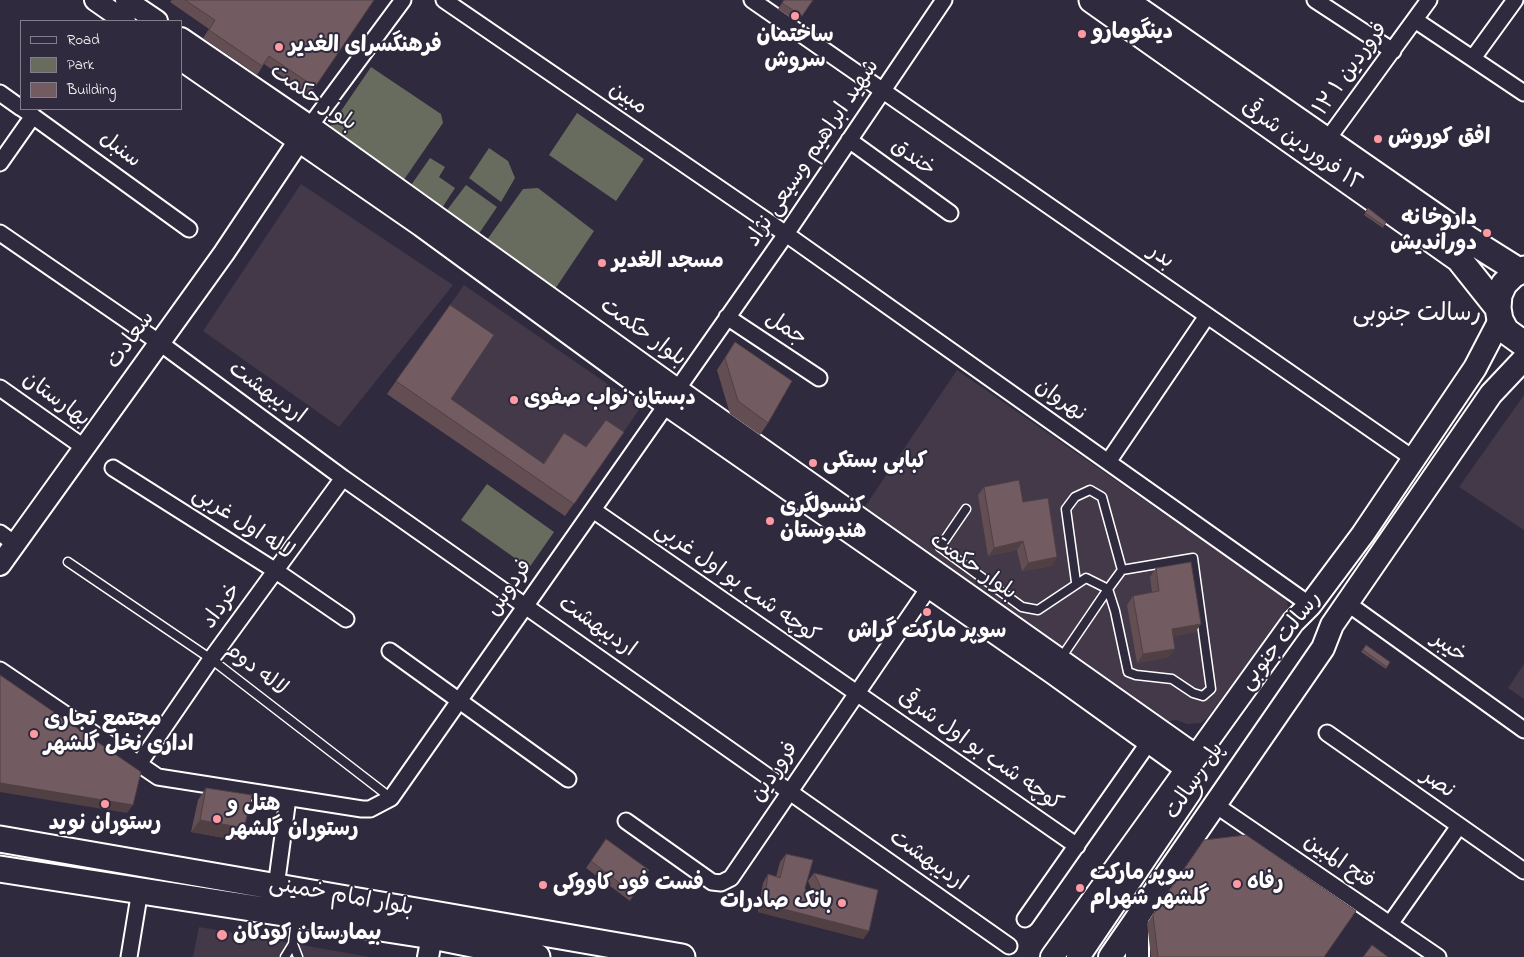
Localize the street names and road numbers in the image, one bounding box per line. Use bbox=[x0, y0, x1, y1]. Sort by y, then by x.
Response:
street label: ۱۲ فروردین ۱ bbox=[1309, 18, 1395, 122]
street label: شهید ابراهیم وسیعی نژاد bbox=[741, 55, 887, 253]
street label: بلوار حکمت bbox=[263, 59, 361, 139]
street label: مبین bbox=[603, 78, 651, 122]
street label: ١٢ فروردین شرقی bbox=[1235, 95, 1367, 199]
street label: سنبل bbox=[93, 127, 145, 175]
street label: خندق bbox=[885, 134, 939, 184]
street label: بدر bbox=[1142, 240, 1178, 276]
street label: بلوار حکمت bbox=[594, 294, 690, 374]
street label: سعادت bbox=[102, 307, 162, 375]
street label: جمل bbox=[759, 307, 811, 353]
street label: اردیبهشت bbox=[222, 357, 310, 431]
street label: بهارستان bbox=[16, 368, 94, 434]
street label: نهروان bbox=[1029, 375, 1091, 429]
street label: لاله اول غربی bbox=[186, 482, 298, 568]
street label: کوچه شب بو اول غربی bbox=[649, 517, 823, 651]
street label: بلوار حکمت bbox=[923, 528, 1021, 608]
street label: فردوس bbox=[482, 556, 540, 622]
street label: خرداد bbox=[198, 579, 248, 635]
street label: رسالت جنوبی bbox=[1235, 587, 1329, 697]
street label: اردیبهشت bbox=[552, 592, 640, 664]
street label: خیبر bbox=[1425, 627, 1471, 671]
street label: لاله دوم bbox=[218, 638, 292, 704]
street label: کوچه شب بو اول شرقی bbox=[892, 685, 1066, 819]
street label: فروردین bbox=[746, 738, 806, 808]
street label: پل رسالت bbox=[1161, 739, 1231, 825]
street label: نصر bbox=[1415, 764, 1459, 806]
street label: اردیبهشت bbox=[883, 826, 971, 898]
street label: فتح المبین bbox=[1297, 830, 1379, 896]
street label: بلوار امام خمینی bbox=[267, 872, 415, 924]

